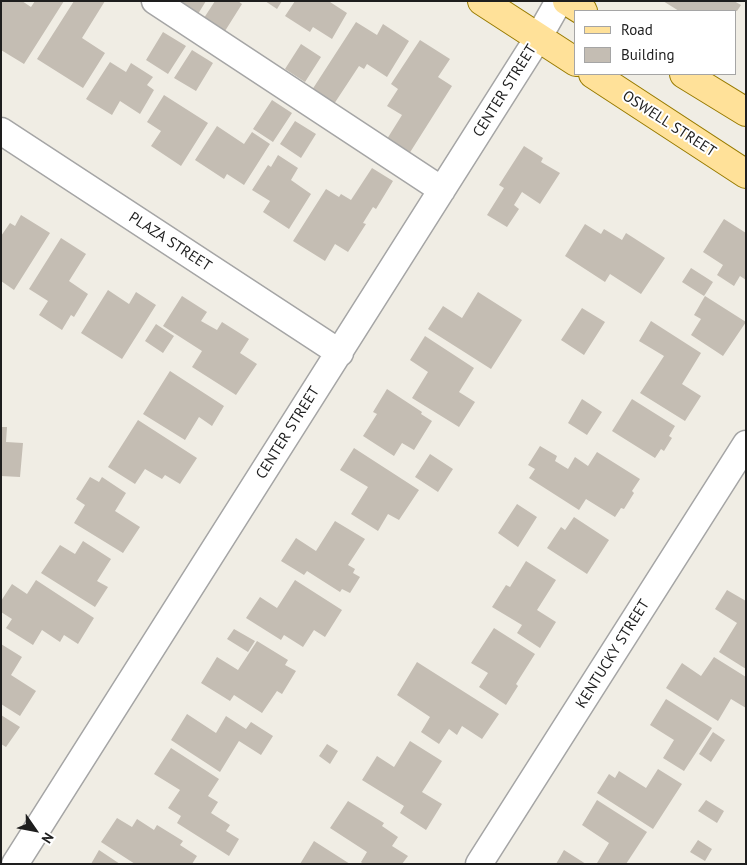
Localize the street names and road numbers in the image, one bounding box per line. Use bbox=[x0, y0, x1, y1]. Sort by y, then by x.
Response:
street label: CENTER STREET bbox=[469, 41, 541, 141]
street label: OSWELL STREET bbox=[619, 87, 719, 161]
street label: PLAZA STREET bbox=[125, 209, 215, 275]
street label: CENTER STREET bbox=[252, 383, 324, 483]
street label: KENTUCKY STREET bbox=[572, 596, 654, 712]

